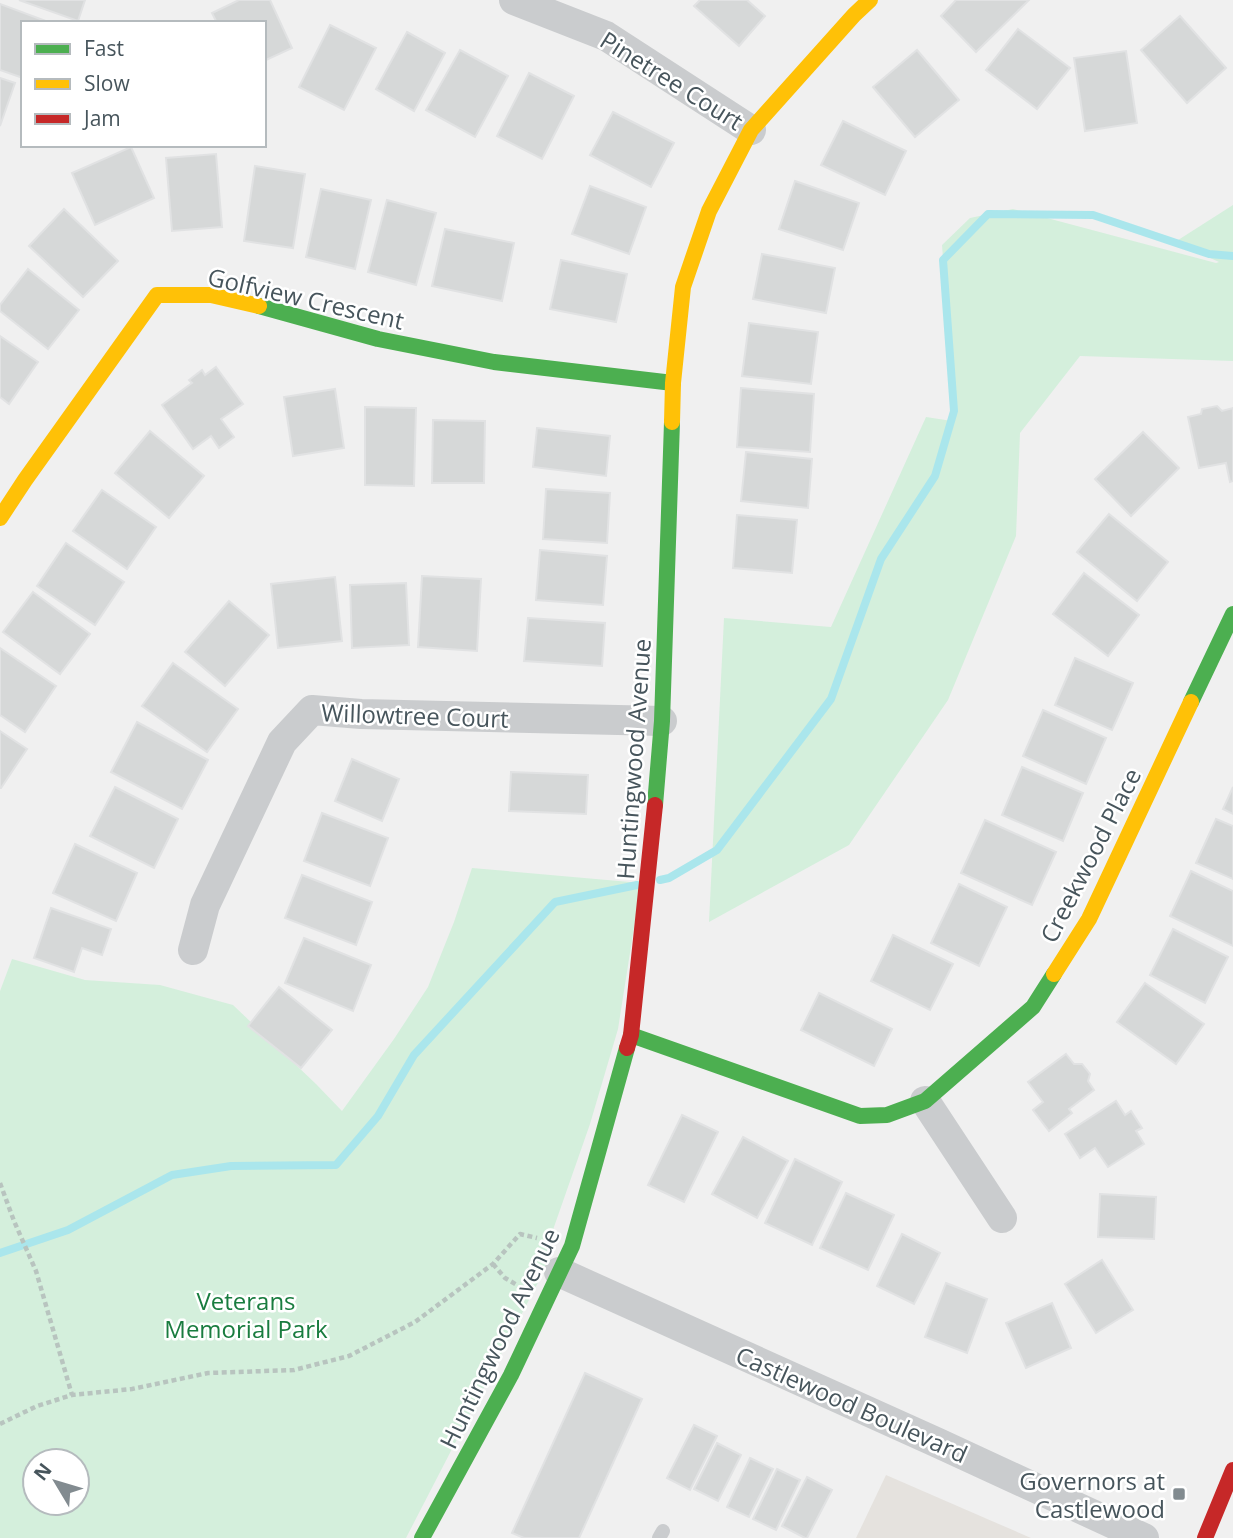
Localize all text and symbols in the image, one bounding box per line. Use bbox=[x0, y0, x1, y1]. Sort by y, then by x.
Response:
legend bbox=[21, 21, 266, 147]
street label: Pinetree Court bbox=[594, 23, 750, 137]
text: Fast bbox=[84, 34, 124, 62]
text: Slow bbox=[84, 69, 130, 97]
text: Jam bbox=[82, 104, 121, 132]
street label: Golfview Crescent bbox=[205, 259, 407, 337]
street label: Huntingwood Avenue bbox=[608, 637, 658, 881]
street label: Willowtree Court bbox=[321, 695, 509, 735]
street label: Creekwood Place bbox=[1032, 762, 1148, 948]
street label: Huntingwood Avenue bbox=[431, 1222, 567, 1454]
park label: Veterans Memorial Park bbox=[164, 1284, 328, 1345]
street label: Castlewood Boulevard bbox=[731, 1338, 973, 1470]
north arrow bbox=[21, 1447, 91, 1517]
text: N bbox=[28, 1457, 58, 1486]
place label: Governors at Castlewood bbox=[1019, 1464, 1165, 1525]
marker: Governors at Castlewood bbox=[1171, 1486, 1187, 1502]

